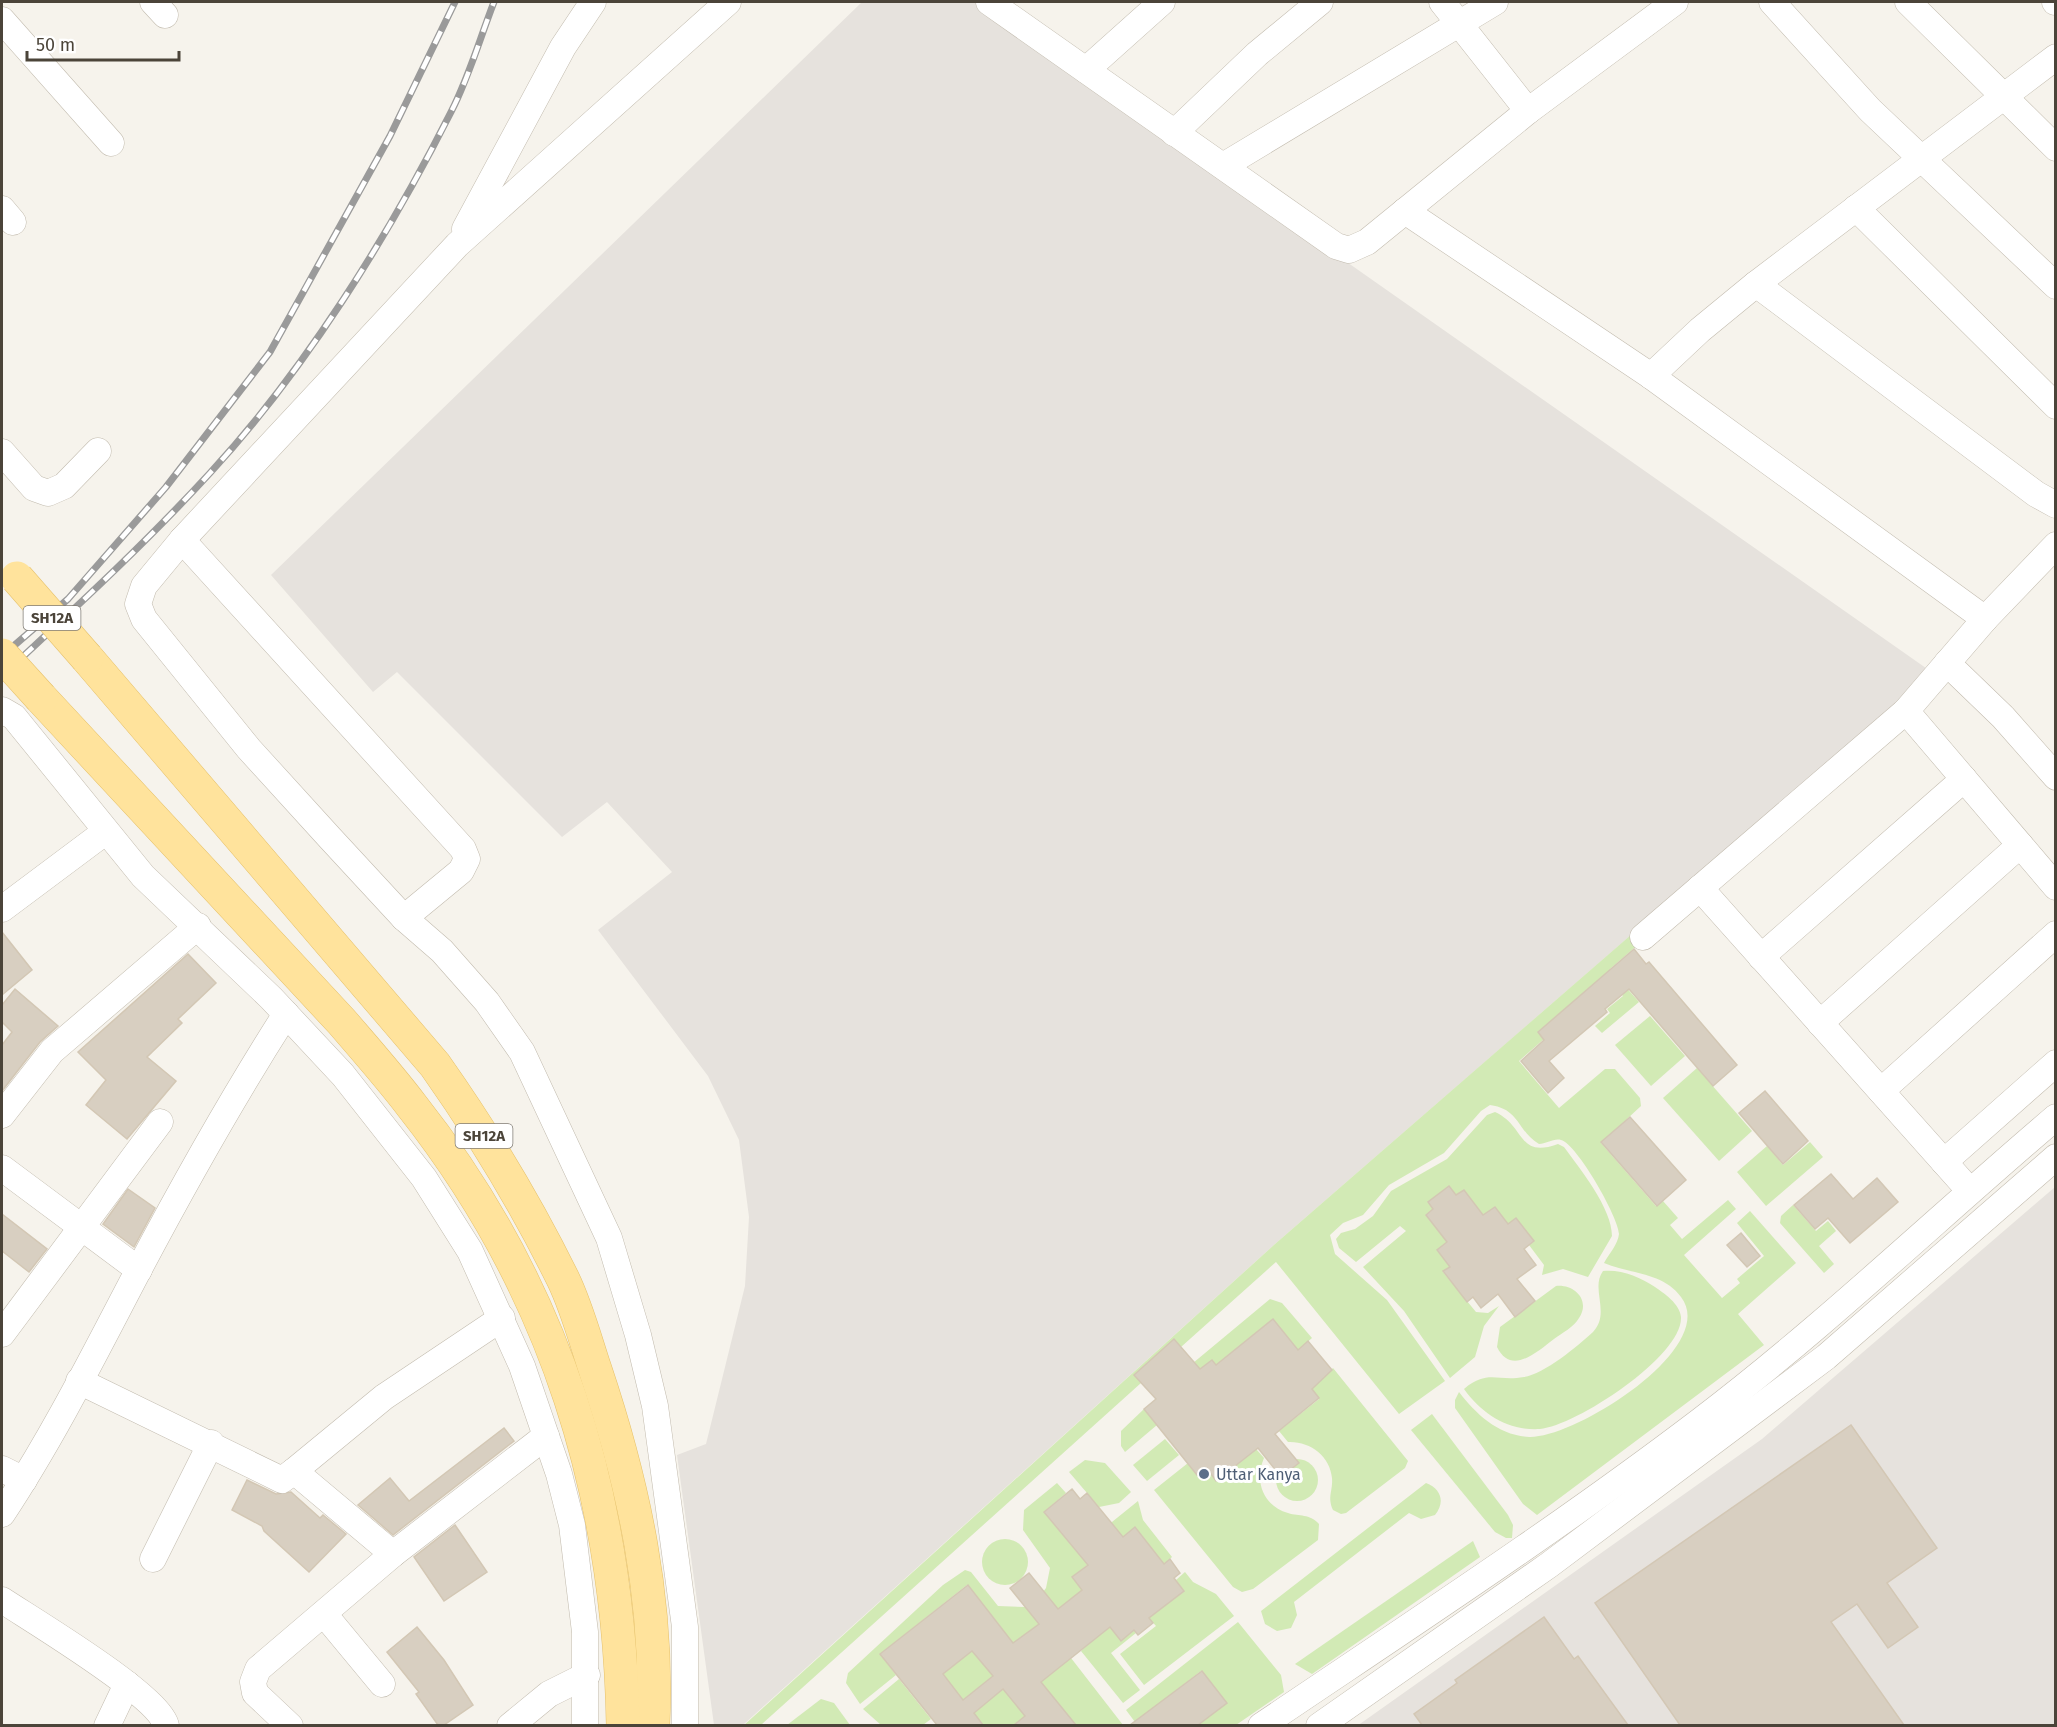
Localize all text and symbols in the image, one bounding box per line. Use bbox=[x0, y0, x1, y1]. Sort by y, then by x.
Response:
scale bar bbox=[27, 24, 178, 62]
text: 50 m bbox=[36, 34, 75, 56]
road number: SH12A bbox=[23, 606, 80, 630]
road number: SH12A bbox=[456, 1124, 512, 1148]
place label: Uttar Kanya bbox=[1216, 1465, 1301, 1484]
marker: Uttar Kanya bbox=[1197, 1467, 1211, 1481]

